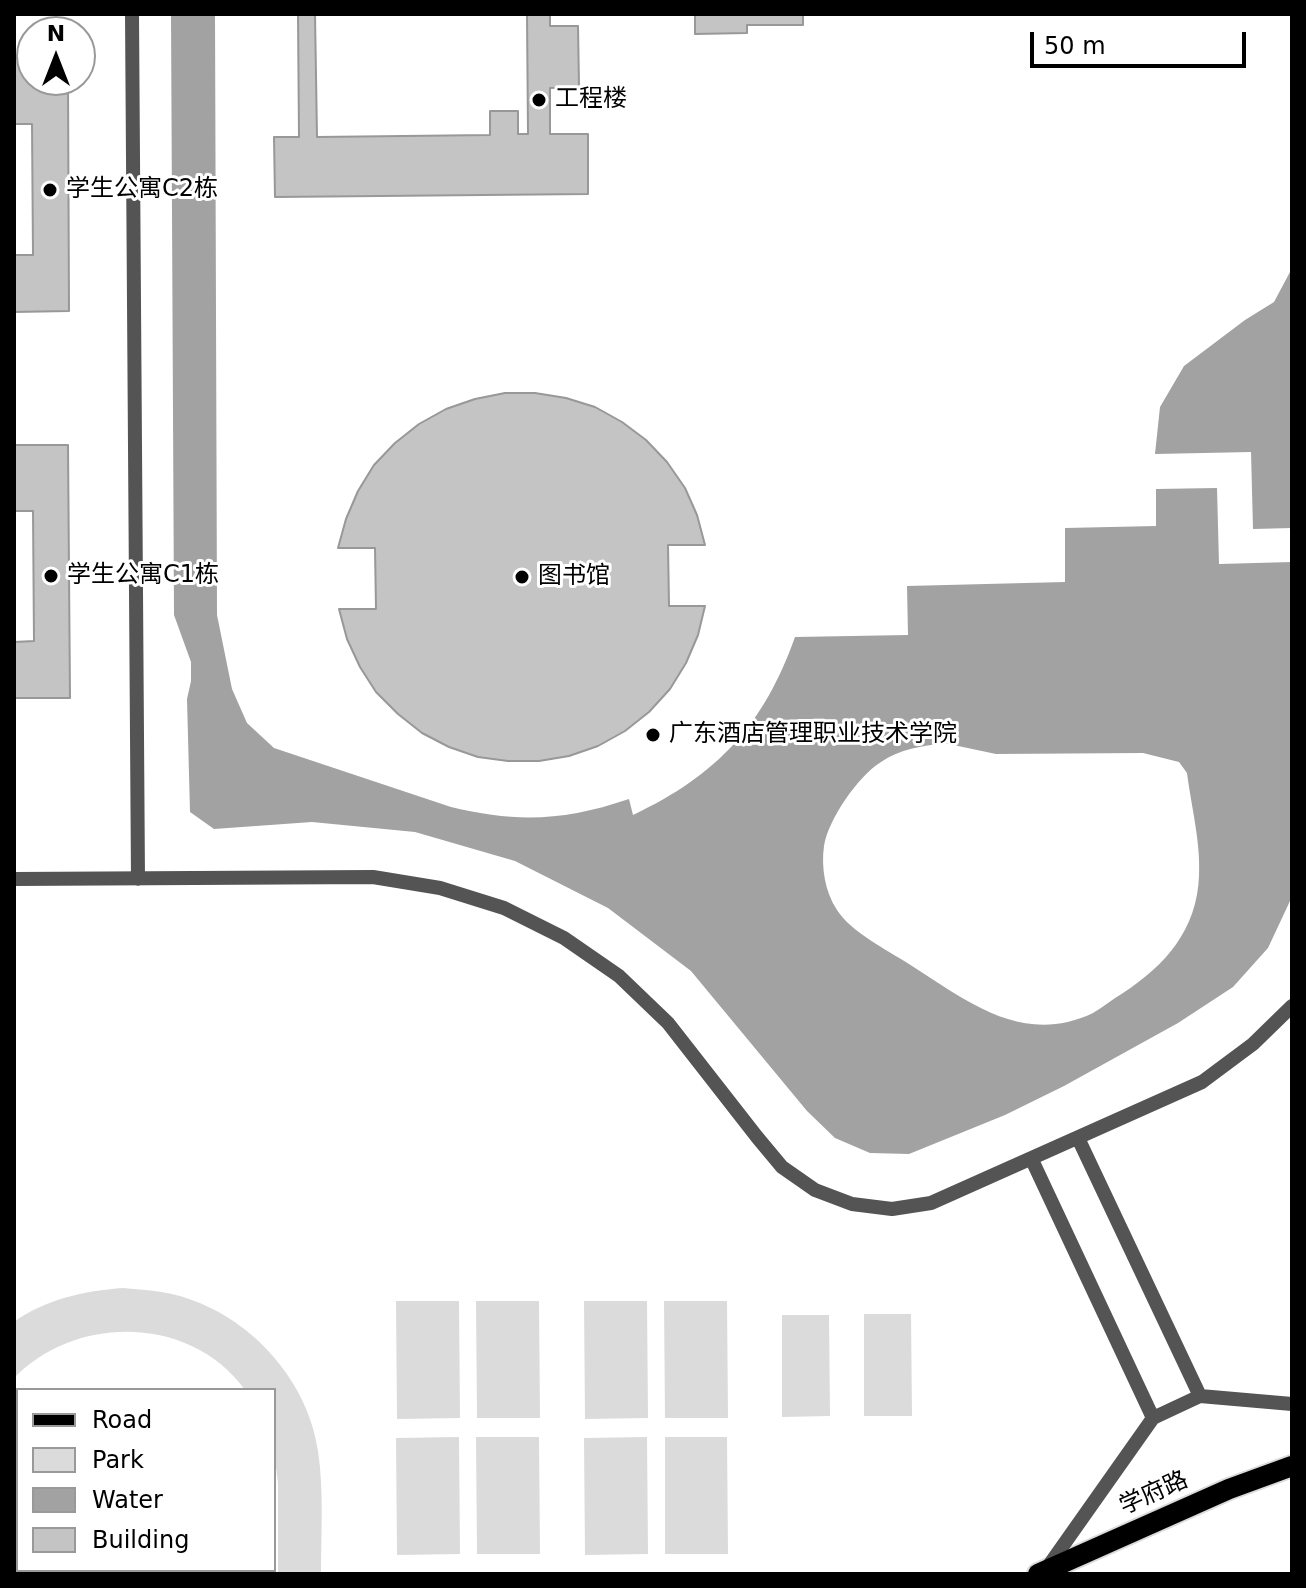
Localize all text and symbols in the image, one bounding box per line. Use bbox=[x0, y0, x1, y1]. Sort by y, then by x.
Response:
north arrow bbox=[16, 16, 96, 96]
scale bar bbox=[1034, 16, 1250, 66]
text: N bbox=[47, 21, 65, 46]
text: 50 m bbox=[1044, 32, 1106, 60]
place label: 工程楼 bbox=[555, 86, 627, 114]
marker: 工程楼 bbox=[530, 91, 548, 109]
place label: 学生公寓C2栋 bbox=[66, 176, 218, 204]
marker: 学生公寓C2栋 bbox=[41, 181, 59, 199]
place label: 学生公寓C1栋 bbox=[67, 562, 219, 590]
place label: 图书馆 bbox=[538, 563, 610, 591]
marker: 学生公寓C1栋 bbox=[42, 567, 60, 585]
marker: 图书馆 bbox=[513, 568, 531, 586]
place label: 广东酒店管理职业技术学院 bbox=[669, 721, 957, 749]
marker: 广东酒店管理职业技术学院 bbox=[644, 726, 662, 744]
legend bbox=[16, 1388, 276, 1572]
text: Road bbox=[92, 1406, 152, 1434]
text: Park bbox=[92, 1446, 144, 1474]
street label: 学府路 bbox=[1115, 1466, 1193, 1522]
text: Water bbox=[92, 1486, 163, 1514]
text: Building bbox=[92, 1526, 189, 1554]

